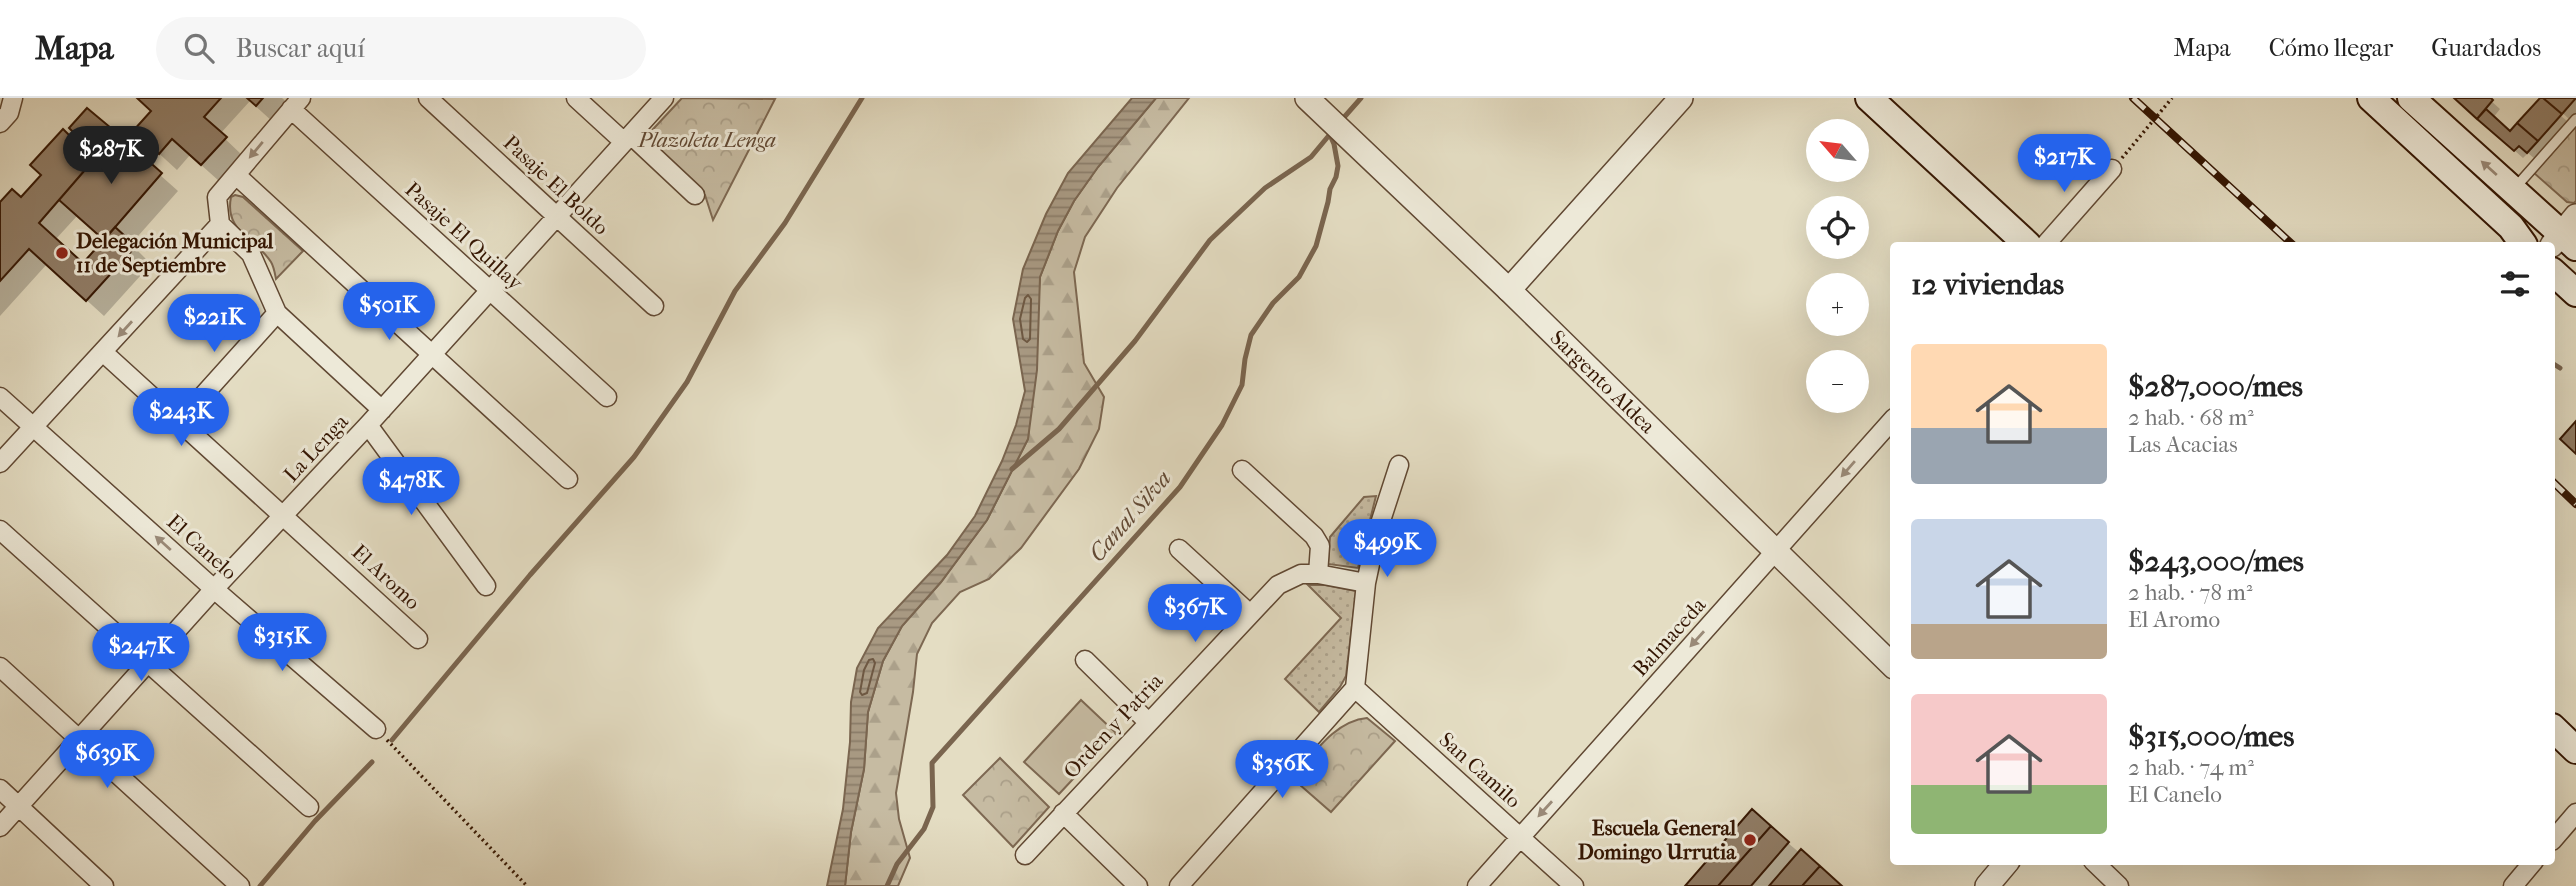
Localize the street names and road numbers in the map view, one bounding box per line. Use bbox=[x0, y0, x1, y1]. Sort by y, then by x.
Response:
street label: Pasaje El Boldo bbox=[498, 130, 614, 240]
street label: Pasaje El Quillay bbox=[400, 177, 528, 295]
street label: Sargento Aldea bbox=[1546, 325, 1660, 438]
street label: La Lenga bbox=[279, 409, 353, 487]
street label: El Canelo bbox=[162, 509, 242, 585]
street label: El Aromo bbox=[347, 540, 425, 614]
street label: Balmaceda bbox=[1628, 593, 1711, 681]
street label: Orden y Patria bbox=[1059, 669, 1168, 783]
street label: San Camilo bbox=[1434, 727, 1526, 813]

